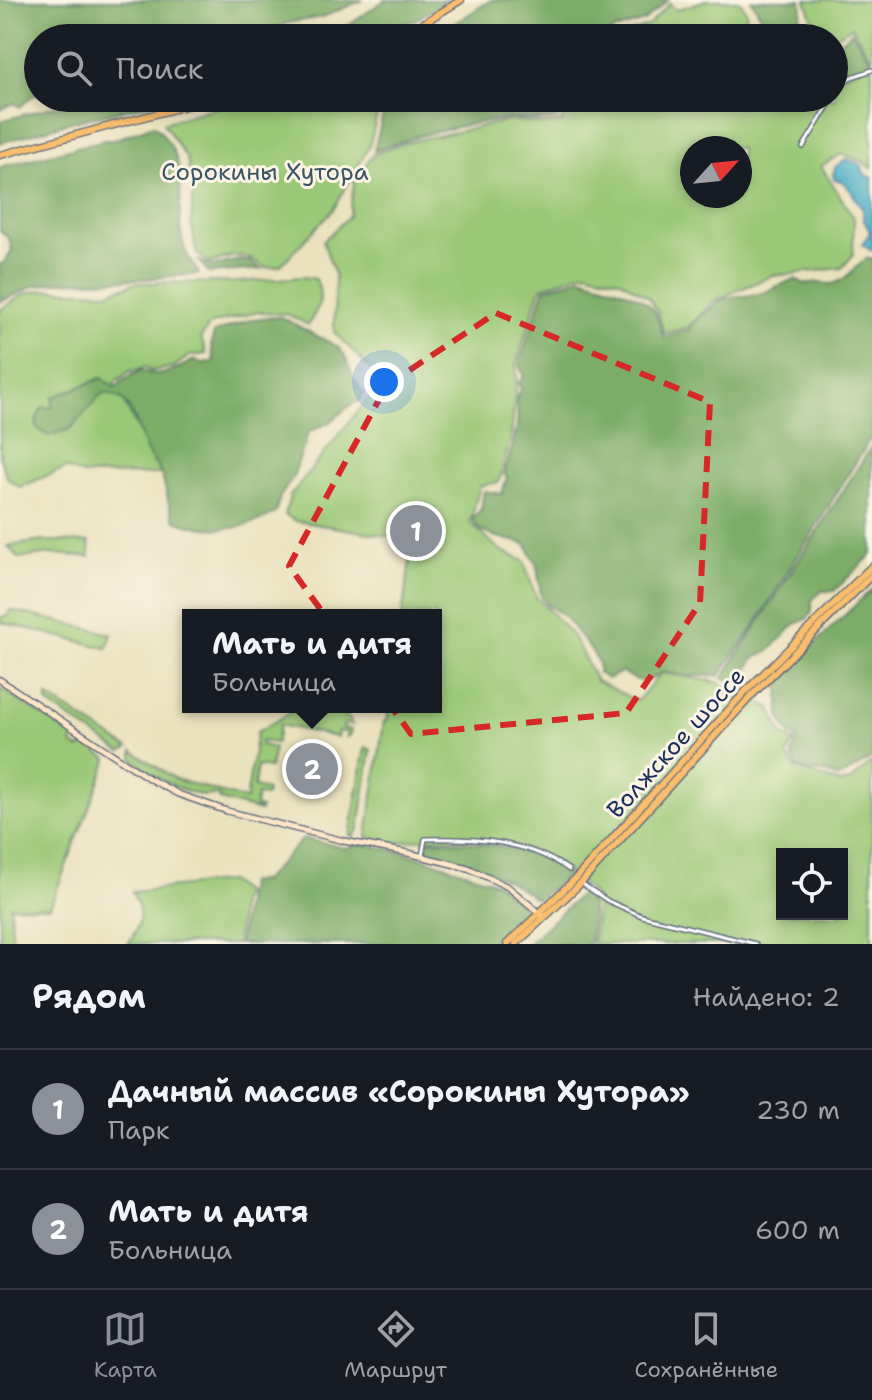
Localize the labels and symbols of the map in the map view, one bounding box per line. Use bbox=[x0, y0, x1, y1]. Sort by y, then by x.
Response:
north arrow bbox=[680, 136, 752, 208]
park label: Сорокины Хутора bbox=[161, 156, 369, 188]
your location bbox=[364, 362, 404, 402]
pin: 1 bbox=[390, 501, 442, 561]
street label: Волжское шоссе bbox=[600, 661, 752, 825]
pin: 2 bbox=[286, 739, 338, 799]

